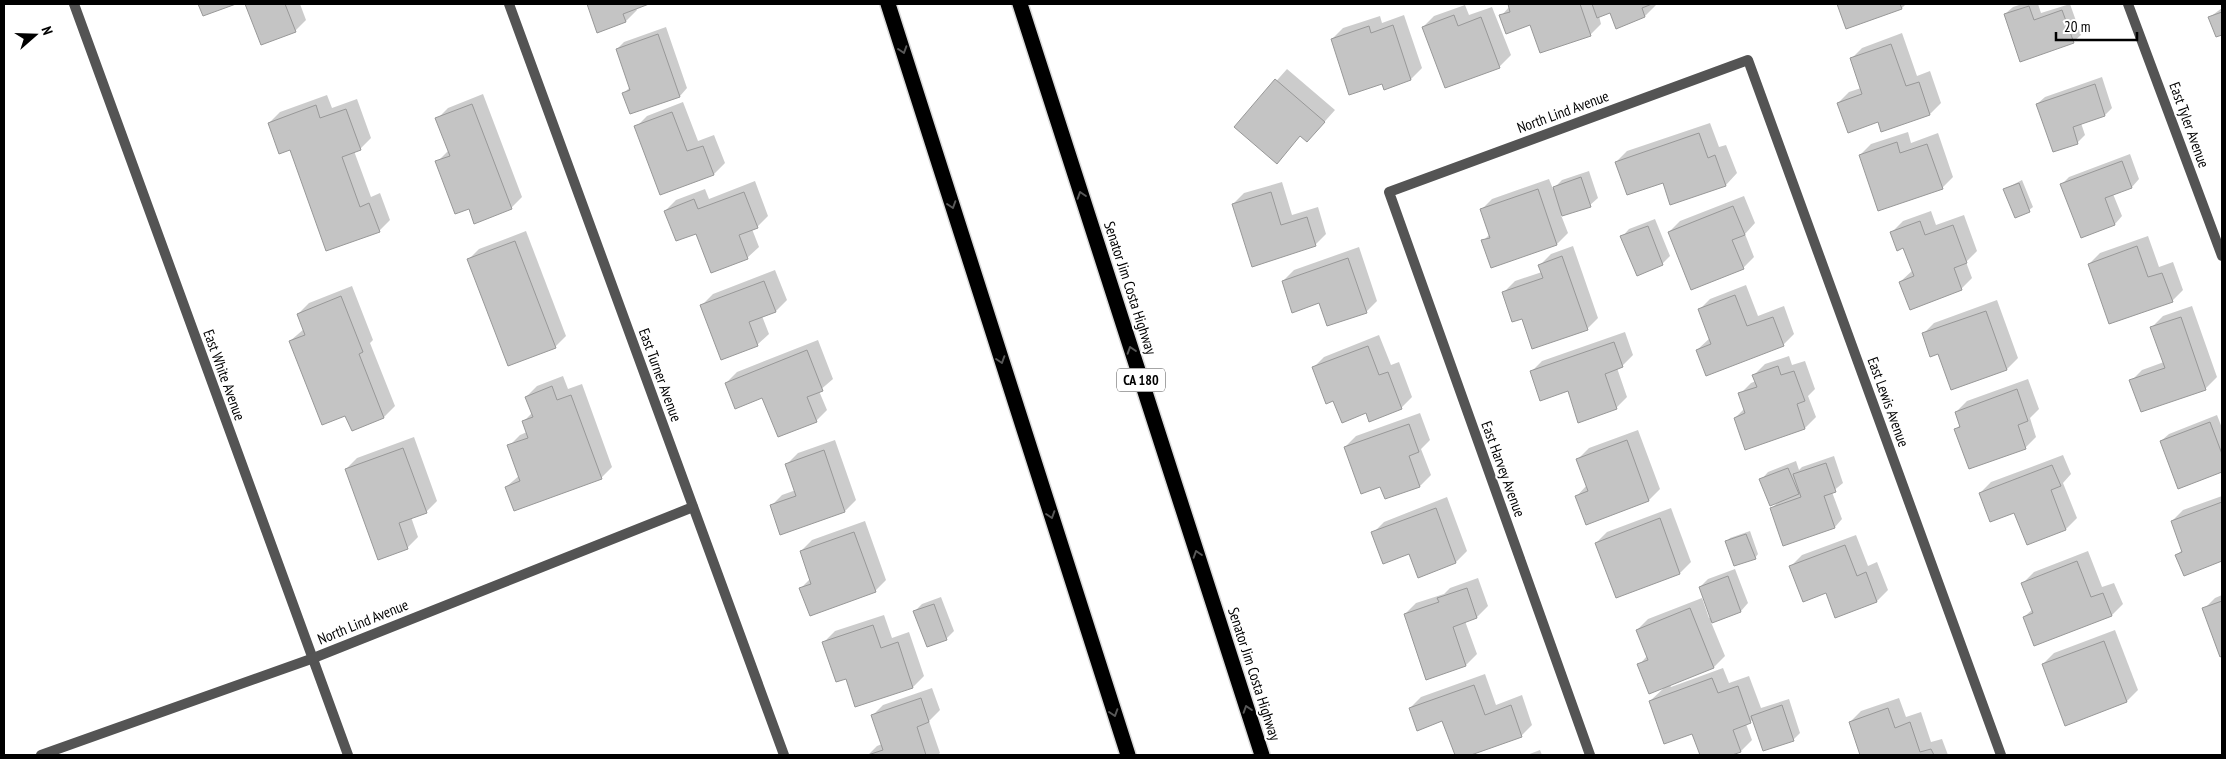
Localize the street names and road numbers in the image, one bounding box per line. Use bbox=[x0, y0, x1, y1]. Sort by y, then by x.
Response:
street label: East Tyler Avenue bbox=[2165, 79, 2214, 170]
street label: North Lind Avenue bbox=[1514, 86, 1611, 137]
street label: Senator Jim Costa Highway bbox=[1100, 219, 1161, 357]
street label: East Turner Avenue bbox=[635, 325, 686, 424]
street label: East White Avenue bbox=[199, 327, 250, 423]
street label: East Lewis Avenue bbox=[1863, 354, 1914, 449]
road number: CA 180 bbox=[1117, 368, 1165, 392]
street label: East Harvey Avenue bbox=[1477, 418, 1530, 519]
street label: North Lind Avenue bbox=[315, 595, 411, 648]
street label: Senator Jim Costa Highway bbox=[1224, 605, 1285, 743]

